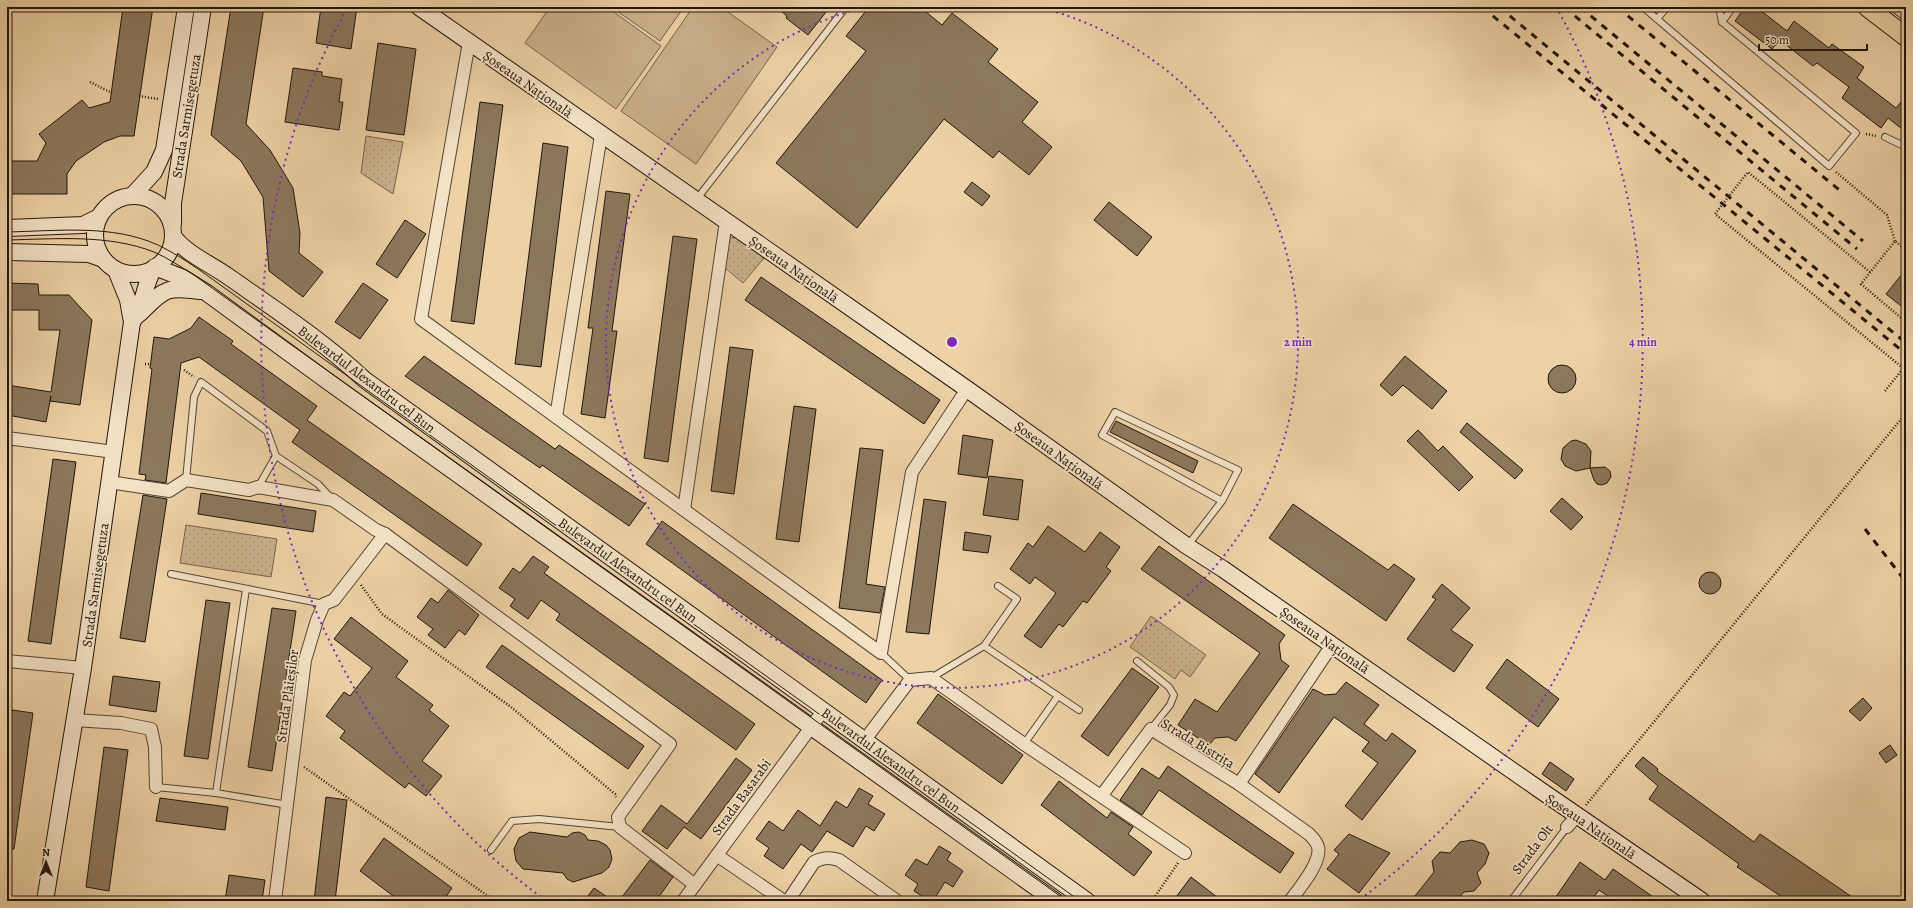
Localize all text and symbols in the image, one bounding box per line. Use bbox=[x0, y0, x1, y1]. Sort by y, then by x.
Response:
scale bar bbox=[1759, 26, 1867, 52]
text: 50 m bbox=[1765, 32, 1789, 48]
street label: Șoseaua Națională bbox=[479, 46, 577, 123]
street label: Strada Sarmisegetuza bbox=[167, 52, 206, 180]
street label: Șoseaua Națională bbox=[745, 231, 843, 308]
street label: Bulevardul Alexandru cel Bun bbox=[294, 321, 440, 438]
text: 2 min bbox=[1284, 334, 1312, 350]
text: 4 min bbox=[1629, 334, 1657, 350]
centre of rings bbox=[945, 335, 959, 349]
street label: Șoseaua Națională bbox=[1010, 417, 1107, 494]
street label: Bulevardul Alexandru cel Bun bbox=[554, 513, 701, 628]
street label: Strada Sarmisegetuza bbox=[77, 521, 114, 649]
street label: Șoseaua Națională bbox=[1276, 602, 1374, 679]
street label: Strada Plăieșilor bbox=[272, 648, 304, 744]
street label: Bulevardul Alexandru cel Bun bbox=[817, 703, 964, 818]
street label: Strada Bistrița bbox=[1157, 714, 1239, 773]
street label: Strada Basarabi bbox=[707, 755, 776, 839]
street label: Șoseaua Națională bbox=[1542, 789, 1640, 864]
street label: Strada Olt bbox=[1507, 820, 1558, 878]
north arrow bbox=[26, 842, 66, 882]
text: N bbox=[42, 845, 50, 860]

